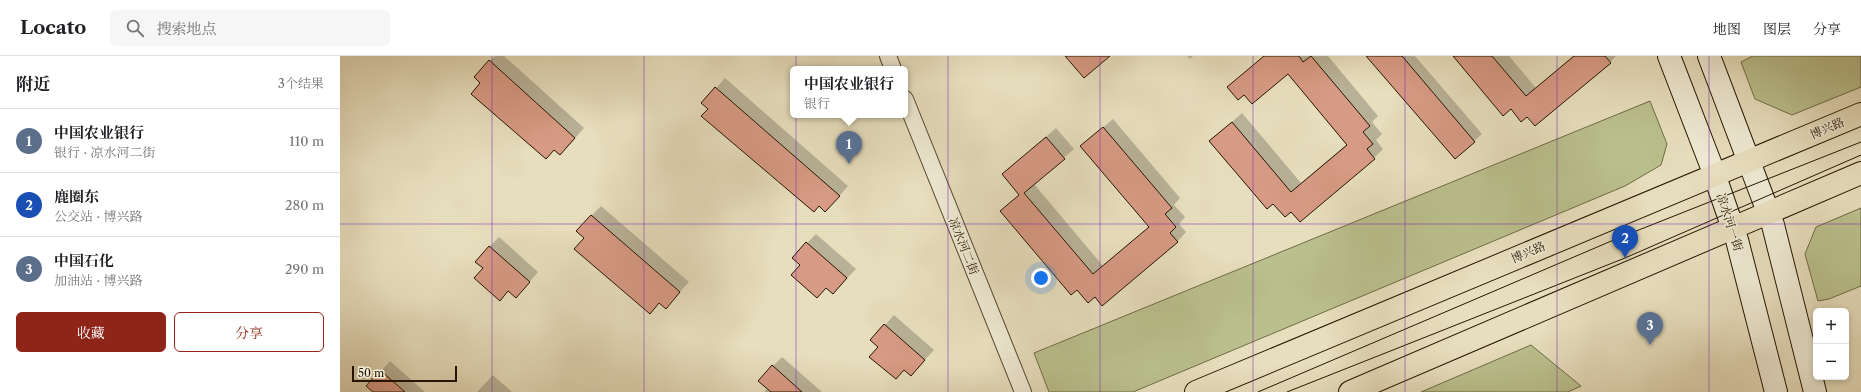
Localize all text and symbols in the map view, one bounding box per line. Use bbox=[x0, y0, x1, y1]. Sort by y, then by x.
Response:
search box bbox=[110, 10, 390, 46]
text: Locato bbox=[20, 16, 86, 39]
icon: search bbox=[124, 17, 146, 39]
text: 搜索地点 bbox=[156, 19, 216, 38]
text: 地图 bbox=[1713, 20, 1741, 38]
text: 图层 bbox=[1763, 20, 1791, 38]
text: 分享 bbox=[1813, 20, 1841, 38]
popup bbox=[790, 66, 908, 118]
text: 附近 bbox=[16, 74, 50, 94]
text: 中国农业银行 bbox=[804, 74, 894, 93]
text: 3个结果 bbox=[278, 75, 324, 91]
text: 银行 bbox=[804, 95, 830, 111]
street label: 博兴路 bbox=[1807, 114, 1847, 142]
text: 中国农业银行 bbox=[54, 123, 144, 142]
pin: 1 bbox=[836, 131, 862, 164]
text: 1 bbox=[26, 133, 32, 149]
text: 110 m bbox=[289, 133, 324, 149]
text: 银行 · 凉水河二街 bbox=[54, 144, 156, 160]
text: 鹿圈东 bbox=[54, 187, 99, 206]
street label: 凉水河一街 bbox=[1714, 191, 1747, 254]
text: 2 bbox=[25, 197, 33, 213]
text: 280 m bbox=[285, 197, 324, 213]
text: 公交站 · 博兴路 bbox=[54, 208, 143, 224]
street label: 凉水河二街 bbox=[946, 215, 983, 278]
pin: 2 bbox=[1612, 225, 1638, 258]
street label: 博兴路 bbox=[1508, 238, 1548, 266]
text: 中国石化 bbox=[54, 251, 114, 270]
text: 3 bbox=[25, 261, 33, 277]
text: 290 m bbox=[285, 261, 324, 277]
your location bbox=[1031, 268, 1051, 288]
text: 加油站 · 博兴路 bbox=[54, 272, 143, 288]
map controls bbox=[1813, 308, 1849, 380]
button: + bbox=[1813, 308, 1849, 344]
button: 收藏 bbox=[16, 312, 166, 352]
button: 分享 bbox=[174, 312, 324, 352]
pin: 3 bbox=[1637, 312, 1663, 345]
button: − bbox=[1813, 344, 1849, 380]
scale bar bbox=[352, 364, 457, 383]
text: 50 m bbox=[358, 366, 384, 380]

